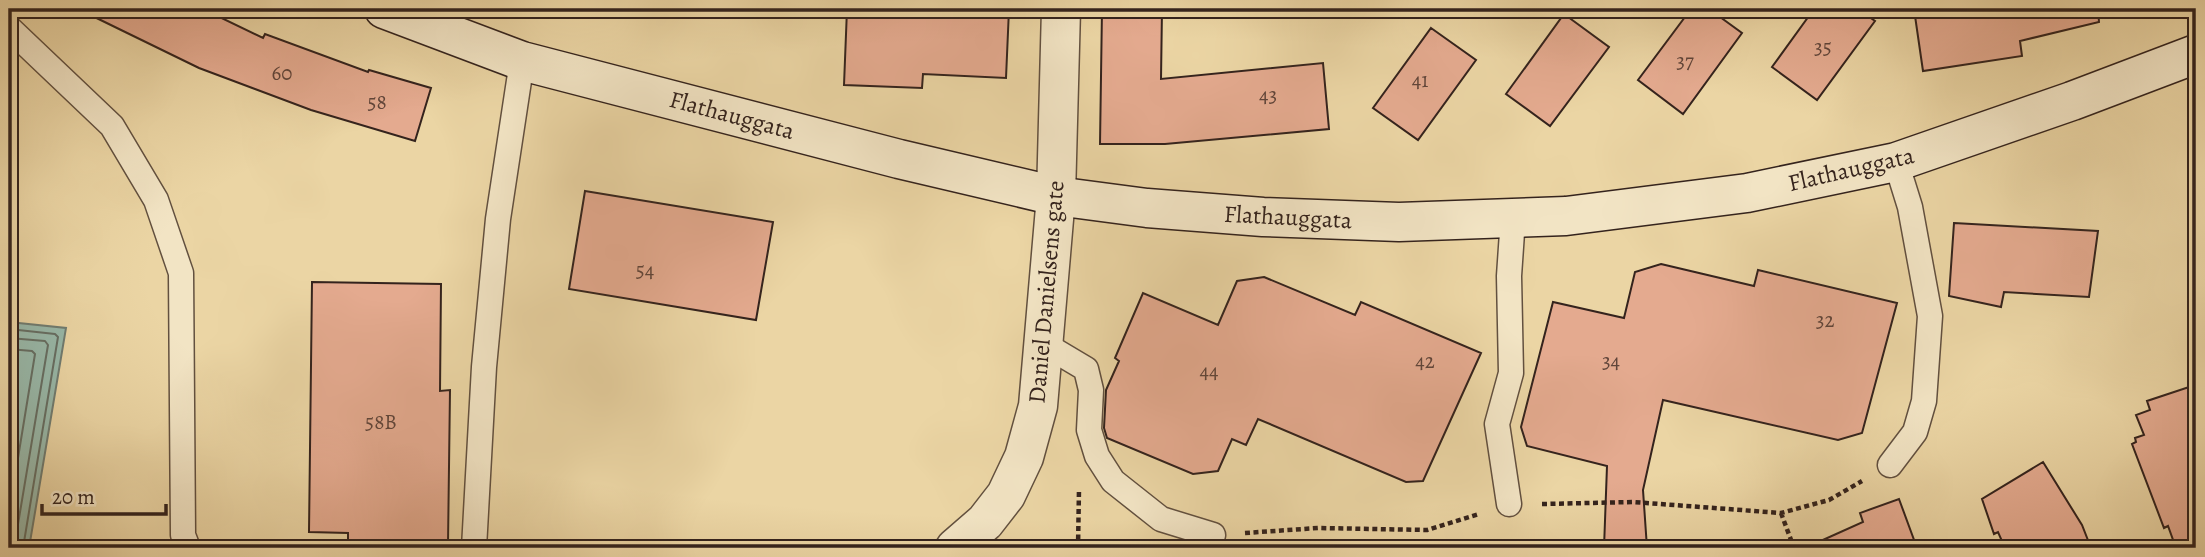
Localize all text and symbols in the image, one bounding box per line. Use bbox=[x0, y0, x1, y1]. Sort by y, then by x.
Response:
house number: 35 bbox=[1814, 33, 1832, 61]
house number: 37 bbox=[1676, 47, 1694, 75]
house number: 60 bbox=[272, 59, 292, 87]
house number: 41 bbox=[1412, 66, 1428, 94]
house number: 43 bbox=[1259, 81, 1277, 109]
street label: Flathauggata bbox=[666, 83, 799, 147]
house number: 58 bbox=[367, 88, 387, 116]
street label: Flathauggata bbox=[1785, 139, 1918, 199]
street label: Daniel Danielsens gate bbox=[1020, 179, 1072, 405]
street label: Flathauggata bbox=[1223, 198, 1354, 236]
house number: 54 bbox=[636, 256, 654, 284]
house number: 32 bbox=[1816, 306, 1834, 334]
house number: 42 bbox=[1415, 347, 1435, 375]
house number: 34 bbox=[1602, 347, 1620, 375]
house number: 44 bbox=[1199, 357, 1219, 385]
house number: 58B bbox=[365, 408, 397, 436]
scale bar bbox=[42, 473, 166, 517]
text: 20 m bbox=[52, 483, 95, 511]

